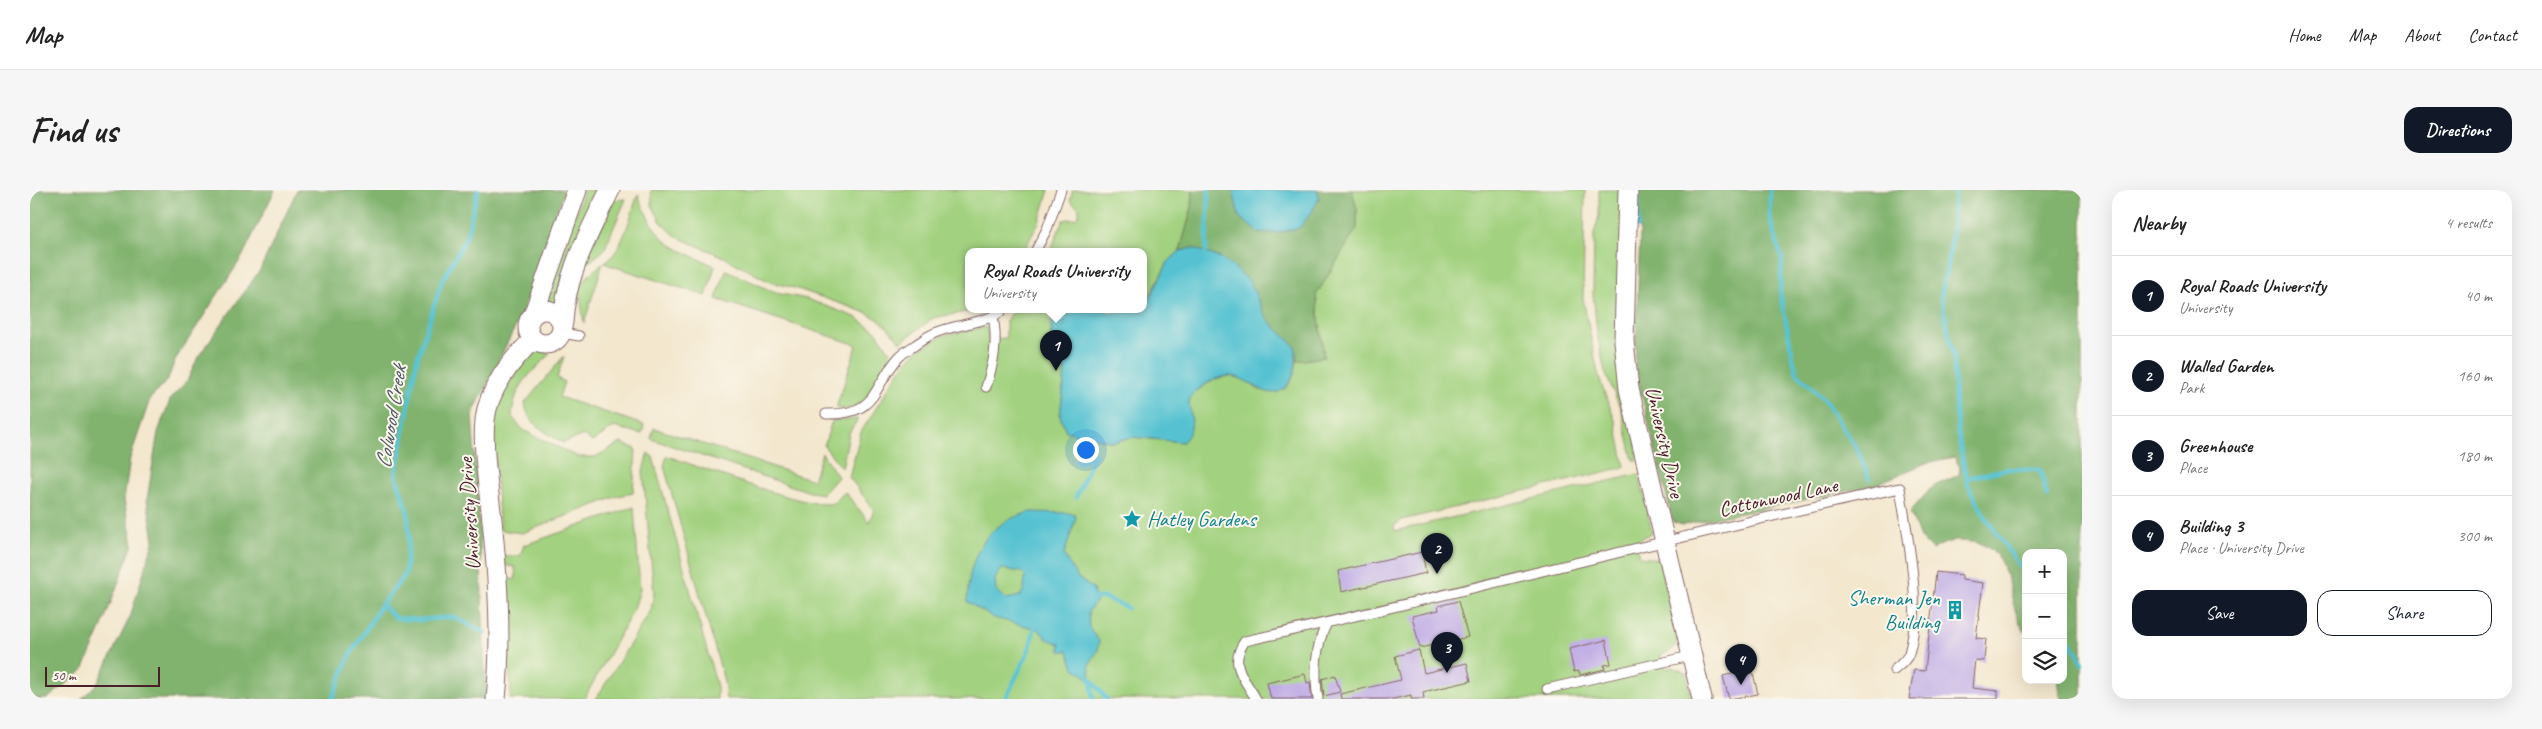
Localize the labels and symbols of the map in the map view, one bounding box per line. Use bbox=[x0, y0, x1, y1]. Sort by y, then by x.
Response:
pin: 1 bbox=[1040, 330, 1072, 371]
water label: Colwood Creek bbox=[369, 360, 414, 470]
street label: University Drive bbox=[1640, 384, 1691, 501]
your location bbox=[1073, 437, 1099, 463]
street label: University Drive bbox=[452, 456, 486, 571]
street label: Cottonwood Lane bbox=[1716, 471, 1841, 522]
place label: Hatley Gardens bbox=[1147, 506, 1257, 532]
place icon: Hatley Gardens bbox=[1121, 508, 1143, 530]
pin: 2 bbox=[1421, 533, 1453, 574]
place label: Sherman Jen Building bbox=[1848, 585, 1942, 635]
building icon: Sherman Jen Building bbox=[1944, 599, 1966, 621]
pin: 3 bbox=[1431, 632, 1463, 673]
pin: 4 bbox=[1725, 644, 1757, 685]
scale bar bbox=[45, 664, 160, 687]

